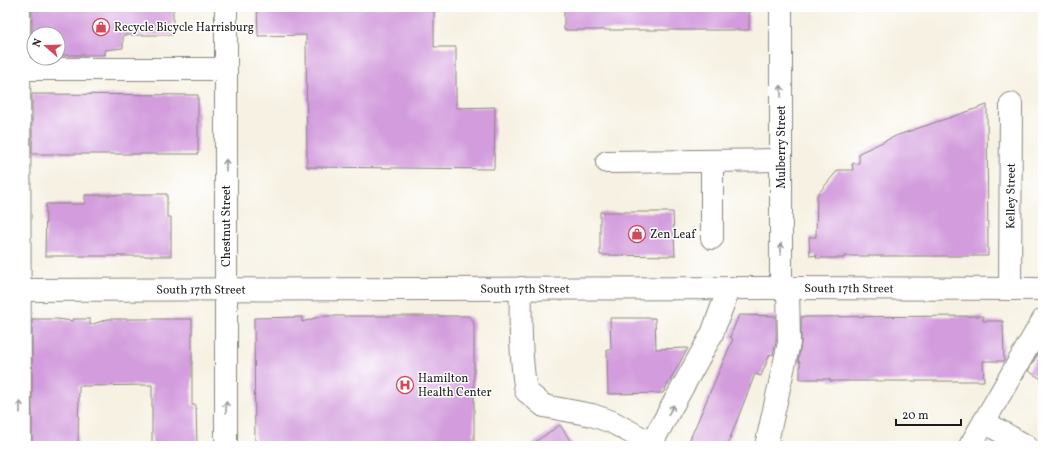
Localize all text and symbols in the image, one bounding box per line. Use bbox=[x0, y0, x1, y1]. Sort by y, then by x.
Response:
shop icon: Recycle Bicycle Harrisburg bbox=[91, 17, 111, 37]
place label: Recycle Bicycle Harrisburg bbox=[114, 20, 254, 36]
north arrow bbox=[26, 26, 66, 66]
text: N bbox=[30, 37, 46, 49]
one-way arrow bbox=[777, 85, 785, 98]
street label: Mulberry Street bbox=[774, 105, 790, 189]
one-way arrow bbox=[222, 159, 230, 172]
street label: Kelley Street bbox=[1003, 163, 1020, 229]
street label: Chestnut Street bbox=[219, 185, 235, 267]
shop icon: Zen Leaf bbox=[627, 224, 647, 244]
place label: Zen Leaf bbox=[650, 227, 697, 243]
one-way arrow bbox=[777, 243, 785, 256]
street label: South 17th Street bbox=[804, 281, 894, 297]
street label: South 17th Street bbox=[156, 282, 246, 299]
street label: South 17th Street bbox=[480, 282, 570, 298]
place label: Hamilton Health Center bbox=[418, 371, 492, 401]
hospital icon: Hamilton Health Center bbox=[395, 375, 415, 395]
one-way arrow bbox=[16, 401, 24, 414]
one-way arrow bbox=[222, 401, 230, 414]
scale bar bbox=[896, 401, 961, 427]
one-way arrow bbox=[667, 404, 675, 416]
text: 20 m bbox=[902, 408, 929, 424]

